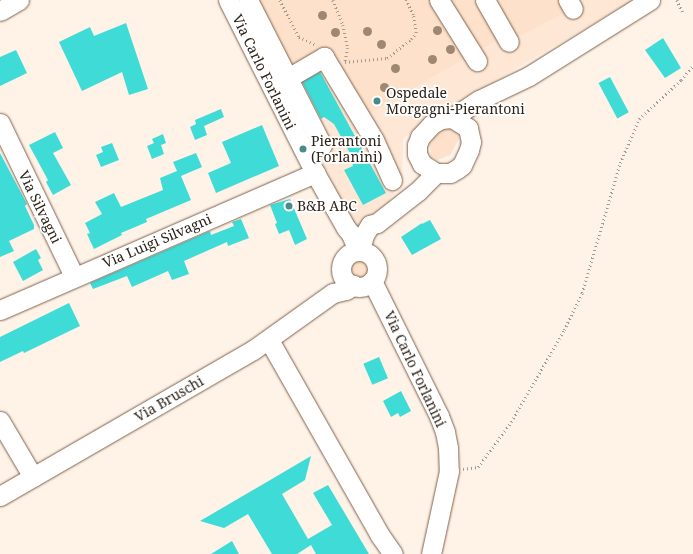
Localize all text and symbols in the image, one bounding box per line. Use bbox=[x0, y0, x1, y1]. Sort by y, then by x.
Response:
street label: Via Carlo Forlanini bbox=[229, 12, 299, 132]
place label: Ospedale Morgagni-Pierantoni bbox=[386, 85, 525, 118]
marker: Ospedale Morgagni-Pierantoni bbox=[371, 95, 383, 107]
place label: Pierantoni (Forlanini) bbox=[311, 133, 382, 166]
marker: Pierantoni (Forlanini) bbox=[298, 144, 308, 154]
street label: Via Silvagni bbox=[15, 168, 65, 246]
place label: B&B ABC bbox=[297, 198, 357, 214]
marker: B&B ABC bbox=[284, 201, 294, 211]
street label: Via Luigi Silvagni bbox=[100, 210, 214, 272]
street label: Via Carlo Forlanini bbox=[381, 308, 449, 430]
street label: Via Bruschi bbox=[132, 373, 206, 425]

